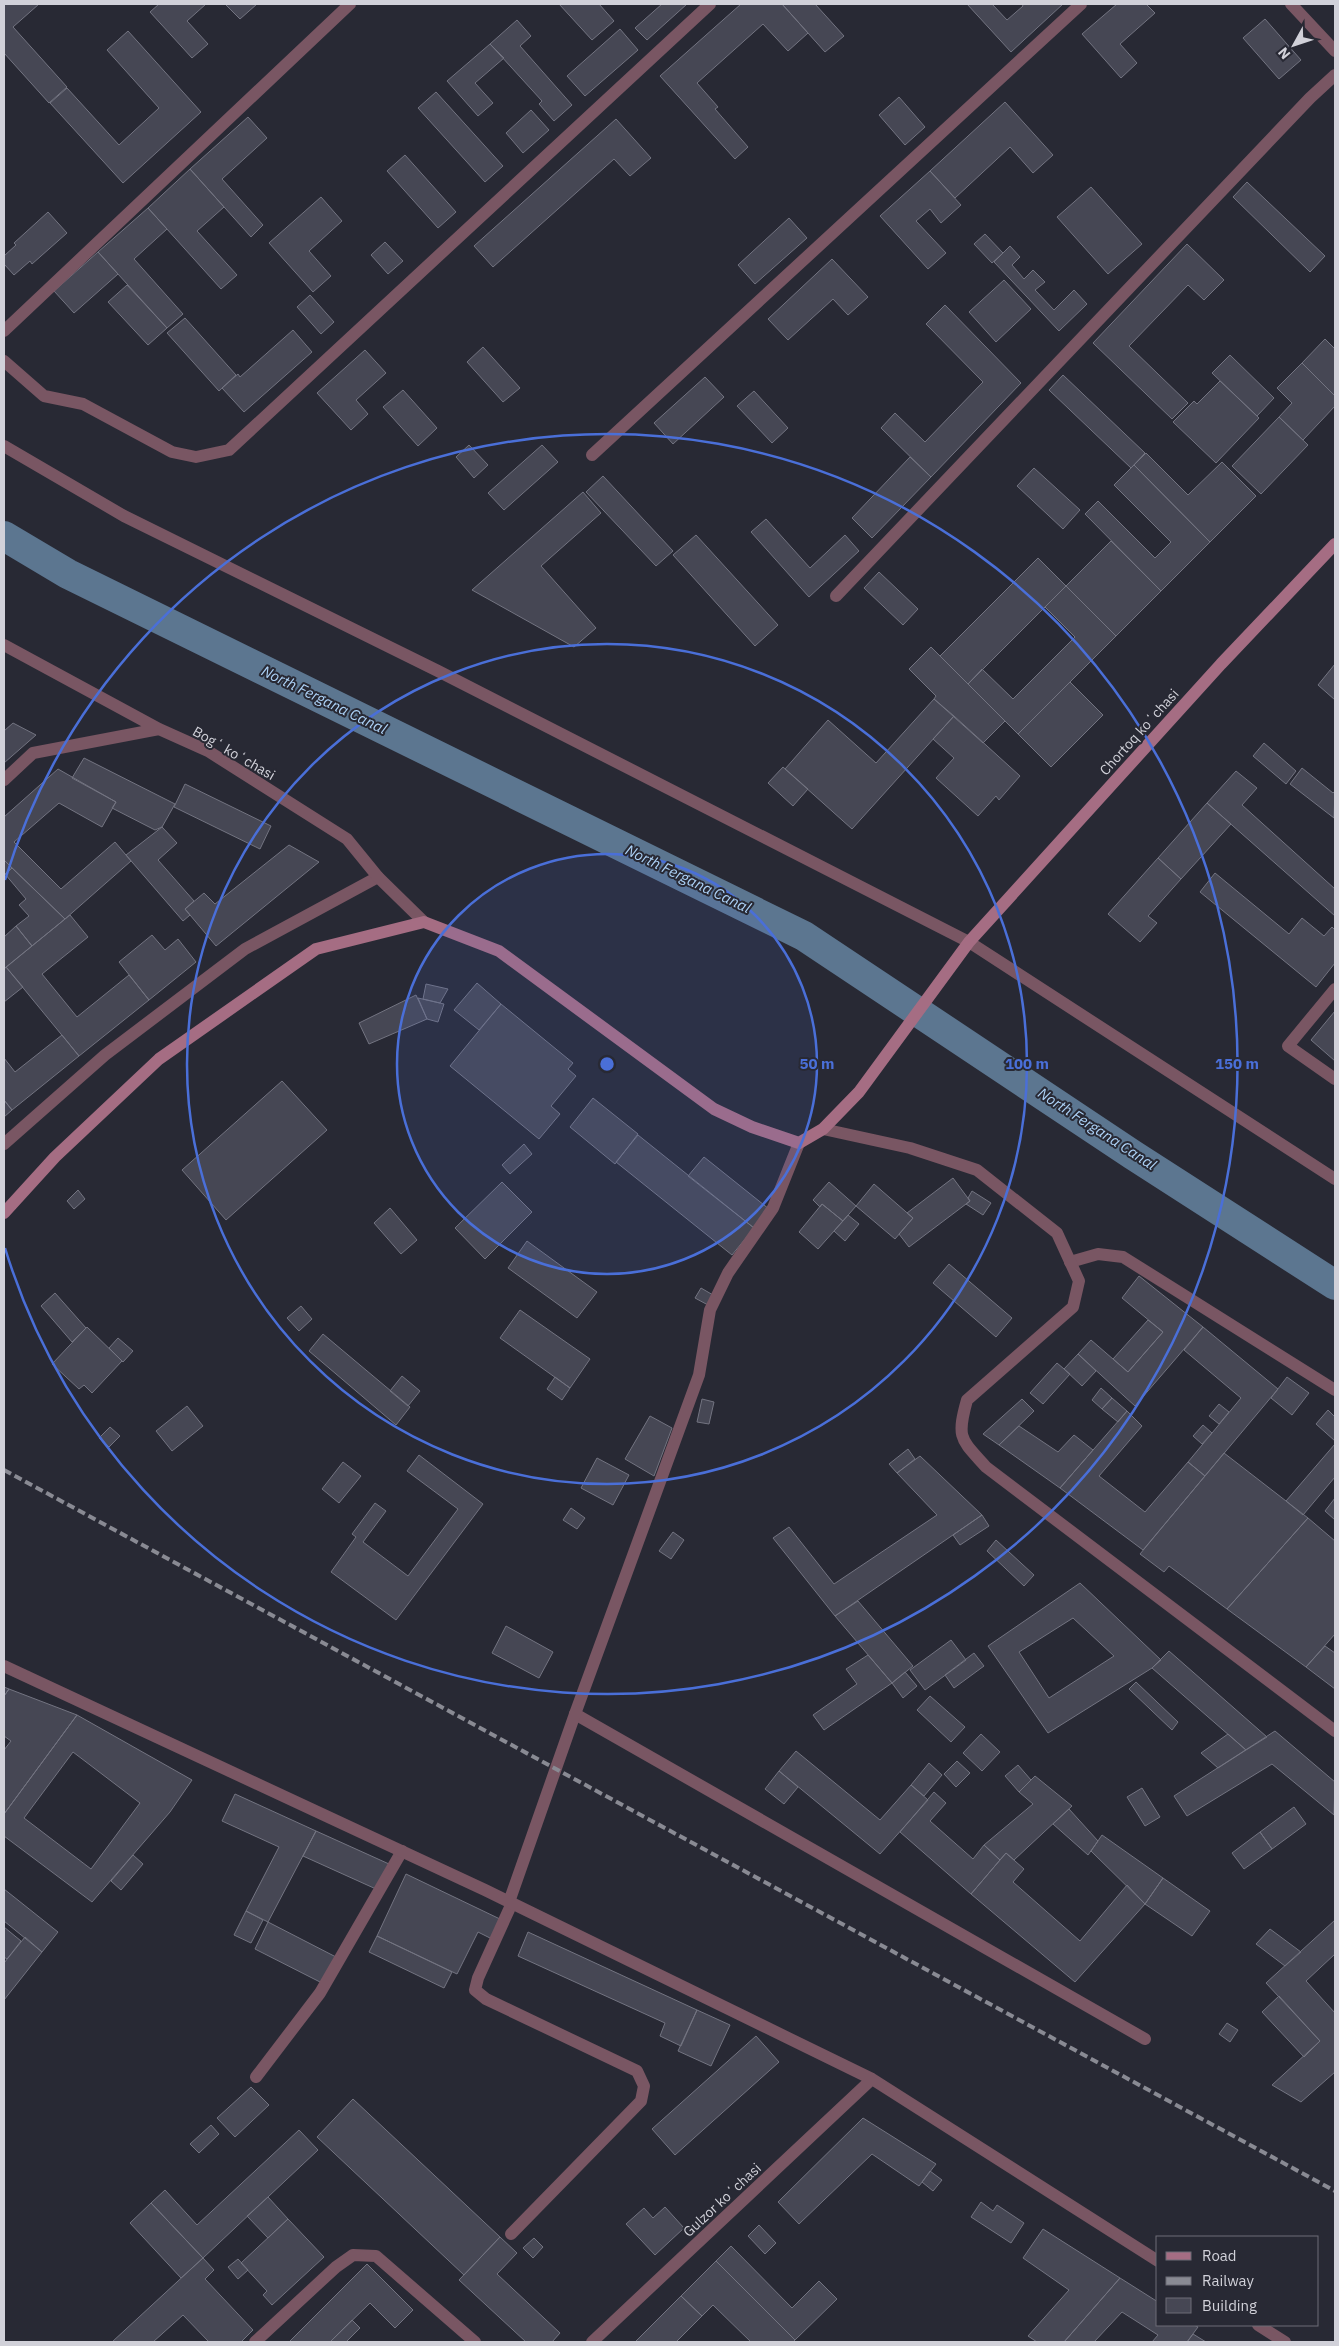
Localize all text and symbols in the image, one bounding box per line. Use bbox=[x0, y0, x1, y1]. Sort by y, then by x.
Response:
north arrow bbox=[1269, 20, 1319, 70]
text: N bbox=[1274, 44, 1294, 63]
water label: North Fergana Canal bbox=[258, 661, 390, 738]
street label: Chortoq koʻchasi bbox=[1096, 685, 1182, 779]
street label: Bogʻ koʻchasi bbox=[190, 722, 278, 784]
water label: North Fergana Canal bbox=[622, 840, 754, 917]
text: 50 m bbox=[800, 1054, 834, 1073]
text: 100 m bbox=[1005, 1054, 1049, 1073]
text: 150 m bbox=[1215, 1054, 1259, 1073]
centre of rings bbox=[598, 1055, 616, 1073]
water label: North Fergana Canal bbox=[1035, 1083, 1160, 1174]
street label: Gulzor koʻchasi bbox=[679, 2159, 765, 2241]
legend bbox=[1156, 2236, 1319, 2326]
text: Road bbox=[1202, 2246, 1237, 2265]
text: Railway bbox=[1202, 2271, 1255, 2290]
text: Building bbox=[1202, 2296, 1257, 2315]

